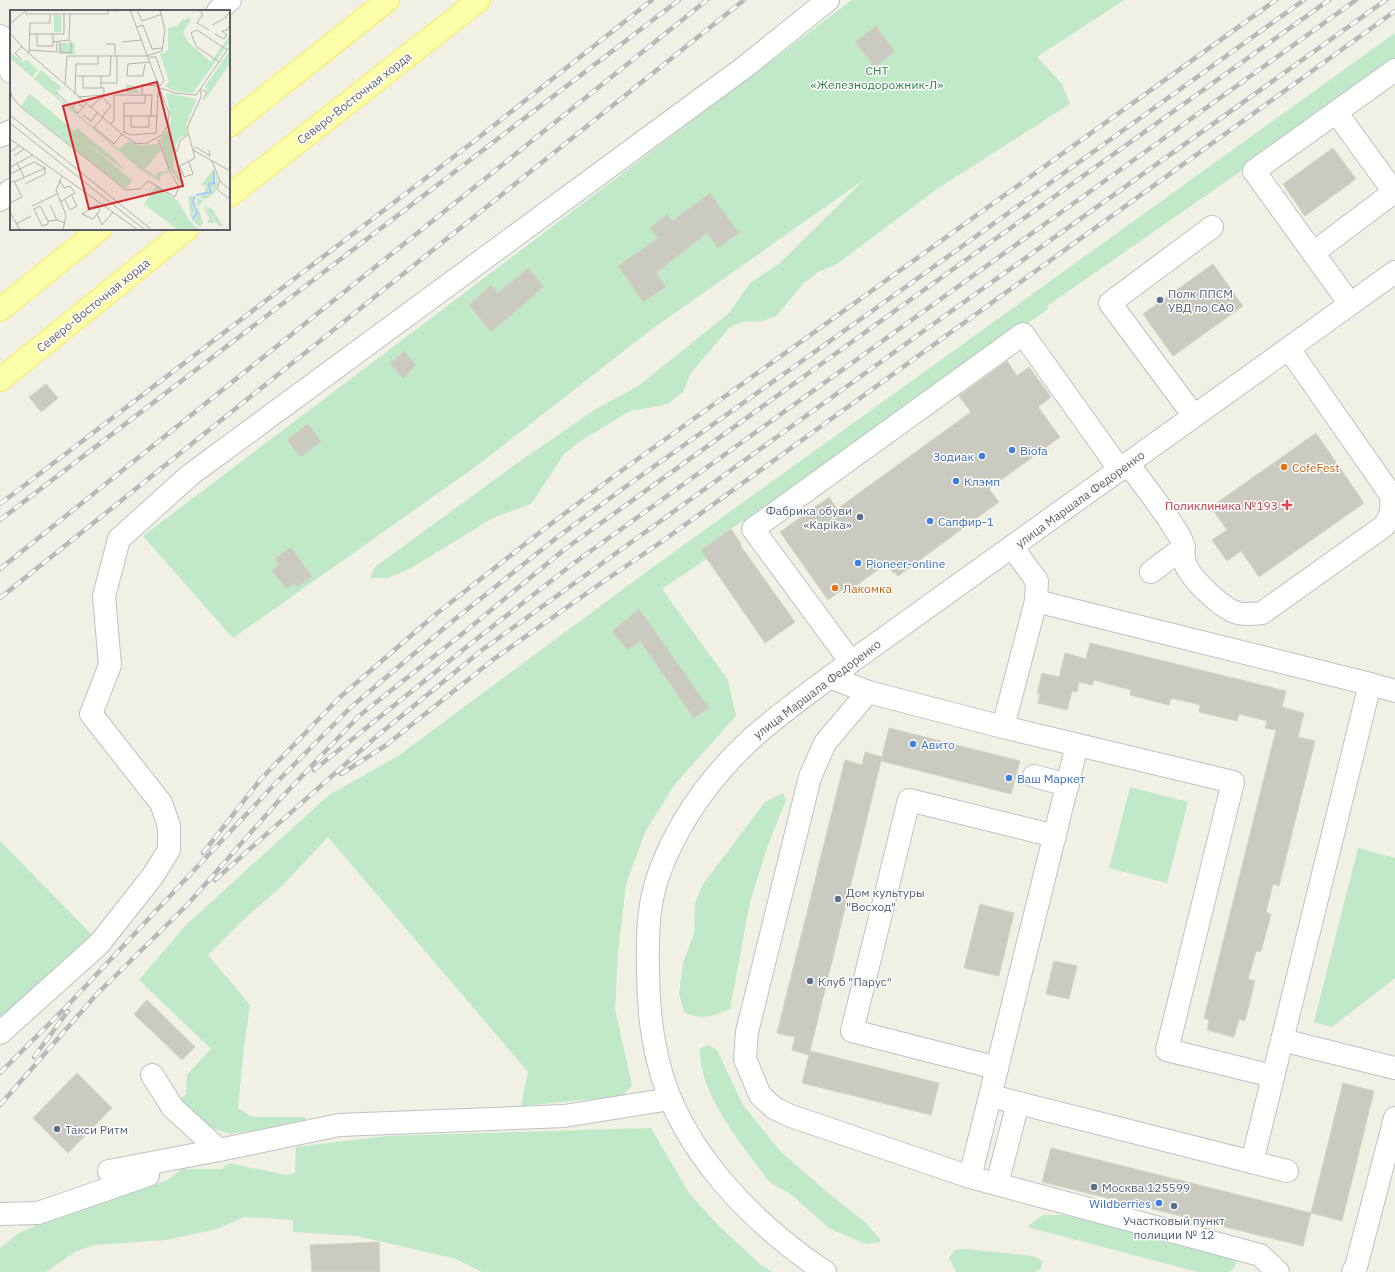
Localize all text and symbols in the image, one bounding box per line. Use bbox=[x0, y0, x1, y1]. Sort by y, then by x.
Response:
inset map bbox=[10, 10, 230, 230]
street label: Северо-Восточная хорда bbox=[294, 48, 415, 147]
park label: СНТ «Железнодорожник-Л» bbox=[811, 63, 943, 92]
street label: Северо-Восточная хорда bbox=[33, 254, 153, 355]
place label: Полк ППСМ УВД по САО bbox=[1168, 286, 1234, 315]
marker: Полк ППСМ УВД по САО bbox=[1155, 295, 1165, 305]
place label: Biofa bbox=[1020, 443, 1048, 458]
marker: Biofa bbox=[1007, 445, 1017, 455]
street label: улица Маршала Федоренко bbox=[1013, 447, 1148, 551]
place label: Зодиак bbox=[933, 449, 974, 464]
marker: Зодиак bbox=[977, 451, 987, 461]
place label: CofeFest bbox=[1292, 460, 1340, 475]
marker: CofeFest bbox=[1279, 462, 1289, 472]
place label: Клэмп bbox=[964, 474, 1000, 489]
marker: Клэмп bbox=[951, 476, 961, 486]
place label: Поликлиника №193 bbox=[1165, 498, 1278, 513]
marker: Поликлиника №193 bbox=[1281, 499, 1293, 511]
place label: Фабрика обуви «Kapika» bbox=[766, 503, 852, 532]
marker: Фабрика обуви «Kapika» bbox=[855, 512, 865, 522]
place label: Сапфир-1 bbox=[938, 514, 994, 529]
marker: Сапфир-1 bbox=[925, 516, 935, 526]
place label: Pioneer-online bbox=[866, 556, 946, 571]
marker: Pioneer-online bbox=[853, 558, 863, 568]
place label: Лакомка bbox=[843, 581, 893, 596]
marker: Лакомка bbox=[830, 583, 840, 593]
street label: улица Маршала Федоренко bbox=[750, 636, 884, 742]
place label: Авито bbox=[921, 737, 955, 752]
marker: Авито bbox=[908, 739, 918, 749]
place label: Ваш Маркет bbox=[1017, 771, 1086, 786]
marker: Ваш Маркет bbox=[1004, 773, 1014, 783]
place label: Дом культуры "Восход" bbox=[846, 885, 925, 914]
marker: Дом культуры "Восход" bbox=[833, 894, 843, 904]
place label: Клуб "Парус" bbox=[818, 974, 892, 989]
marker: Клуб "Парус" bbox=[805, 976, 815, 986]
place label: Такси Ритм bbox=[65, 1122, 128, 1137]
marker: Такси Ритм bbox=[52, 1124, 62, 1134]
place label: Москва 125599 bbox=[1102, 1180, 1190, 1195]
marker: Москва 125599 bbox=[1089, 1182, 1099, 1192]
place label: Wildberries bbox=[1089, 1196, 1151, 1211]
marker: Wildberries bbox=[1154, 1198, 1164, 1208]
marker: Участковый пункт полиции № 12 bbox=[1169, 1201, 1179, 1211]
place label: Участковый пункт полиции № 12 bbox=[1123, 1213, 1225, 1242]

